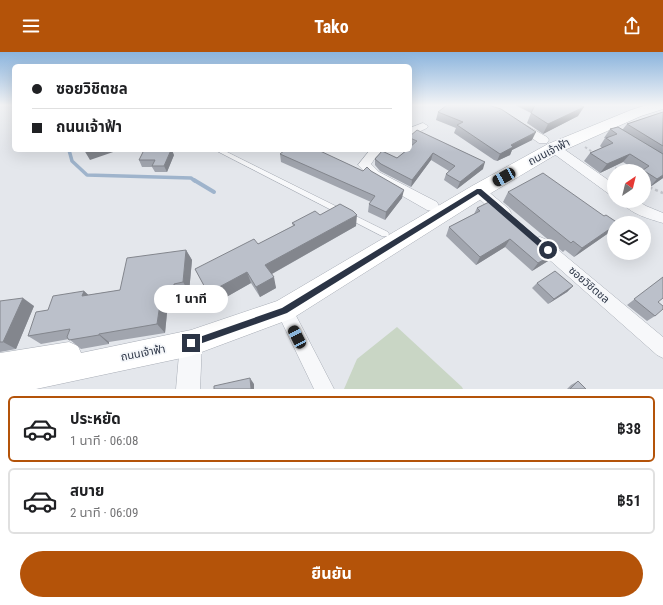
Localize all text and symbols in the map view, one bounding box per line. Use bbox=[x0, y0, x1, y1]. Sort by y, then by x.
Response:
icon: menu bbox=[20, 15, 42, 37]
icon: share bbox=[621, 15, 643, 37]
text: Tako bbox=[314, 16, 349, 37]
text: ซอยวิชิตชล bbox=[56, 80, 128, 98]
text: ถนนเจ้าฟ้า bbox=[56, 118, 122, 136]
street label: ถนนเจ้าฟ้า bbox=[526, 136, 572, 168]
north arrow bbox=[607, 164, 651, 208]
map controls bbox=[607, 164, 651, 260]
car bbox=[491, 166, 517, 188]
button: layers bbox=[607, 216, 651, 260]
route start bbox=[539, 241, 557, 259]
street label: ซอยวิชิตชล bbox=[566, 264, 612, 306]
callout: 1 นาที bbox=[154, 285, 228, 313]
text: 1 นาที bbox=[175, 291, 207, 306]
car bbox=[286, 324, 308, 350]
route end bbox=[182, 334, 200, 352]
street label: ถนนเจ้าฟ้า bbox=[120, 342, 166, 364]
text: ประหยัด bbox=[70, 410, 121, 428]
icon: car bbox=[22, 411, 58, 447]
text: ฿38 bbox=[617, 420, 641, 438]
text: 1 นาที · 06:08 bbox=[70, 433, 138, 448]
text: สบาย bbox=[70, 482, 104, 500]
icon: car bbox=[22, 483, 58, 519]
text: ฿51 bbox=[617, 492, 641, 510]
text: 2 นาที · 06:09 bbox=[70, 505, 138, 520]
button: ยืนยัน bbox=[20, 551, 643, 597]

